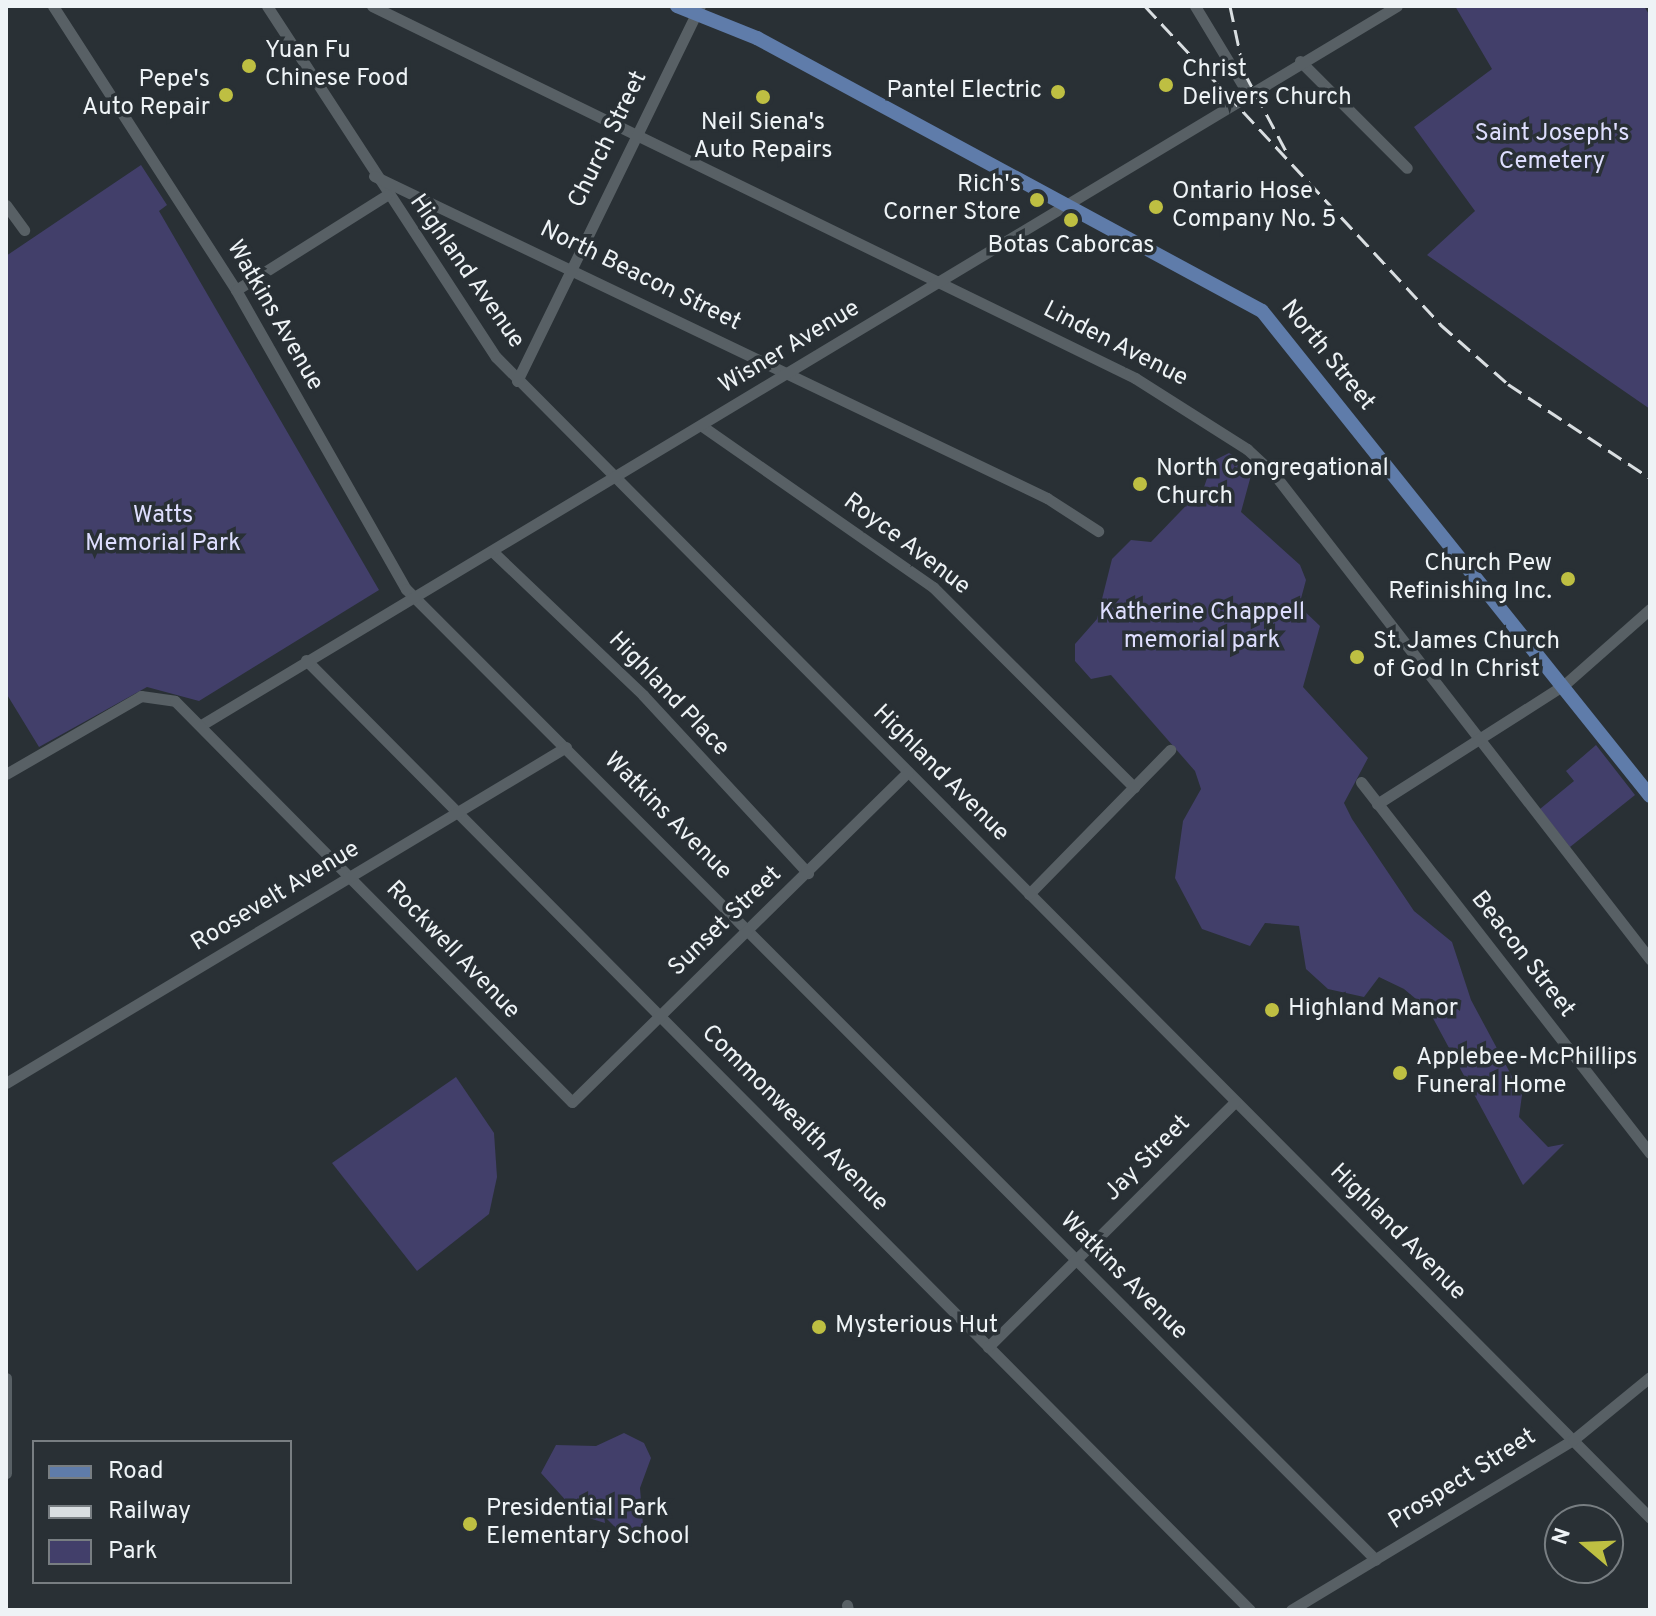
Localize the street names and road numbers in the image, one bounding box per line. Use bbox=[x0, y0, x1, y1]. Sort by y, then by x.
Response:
street label: Church Street bbox=[563, 67, 655, 213]
street label: Highland Avenue bbox=[402, 189, 530, 355]
street label: North Beacon Street bbox=[535, 216, 745, 338]
street label: Watkins Avenue bbox=[219, 235, 329, 397]
street label: Wisner Avenue bbox=[714, 295, 866, 401]
street label: North Street bbox=[1274, 295, 1380, 417]
street label: Linden Avenue bbox=[1037, 296, 1193, 394]
street label: Royce Avenue bbox=[837, 488, 975, 602]
street label: Highland Place bbox=[601, 627, 735, 763]
street label: Highland Avenue bbox=[865, 699, 1015, 849]
street label: Watkins Avenue bbox=[597, 747, 737, 887]
street label: Roosevelt Avenue bbox=[186, 835, 366, 959]
street label: Sunset Street bbox=[663, 861, 789, 983]
street label: Rockwell Avenue bbox=[378, 876, 526, 1026]
street label: Beacon Street bbox=[1464, 886, 1580, 1024]
street label: Commonwealth Avenue bbox=[694, 1019, 894, 1219]
street label: Jay Street bbox=[1099, 1110, 1197, 1208]
street label: Highland Avenue bbox=[1322, 1158, 1472, 1308]
street label: Watkins Avenue bbox=[1053, 1207, 1193, 1347]
street label: Prospect Street bbox=[1384, 1423, 1542, 1537]

